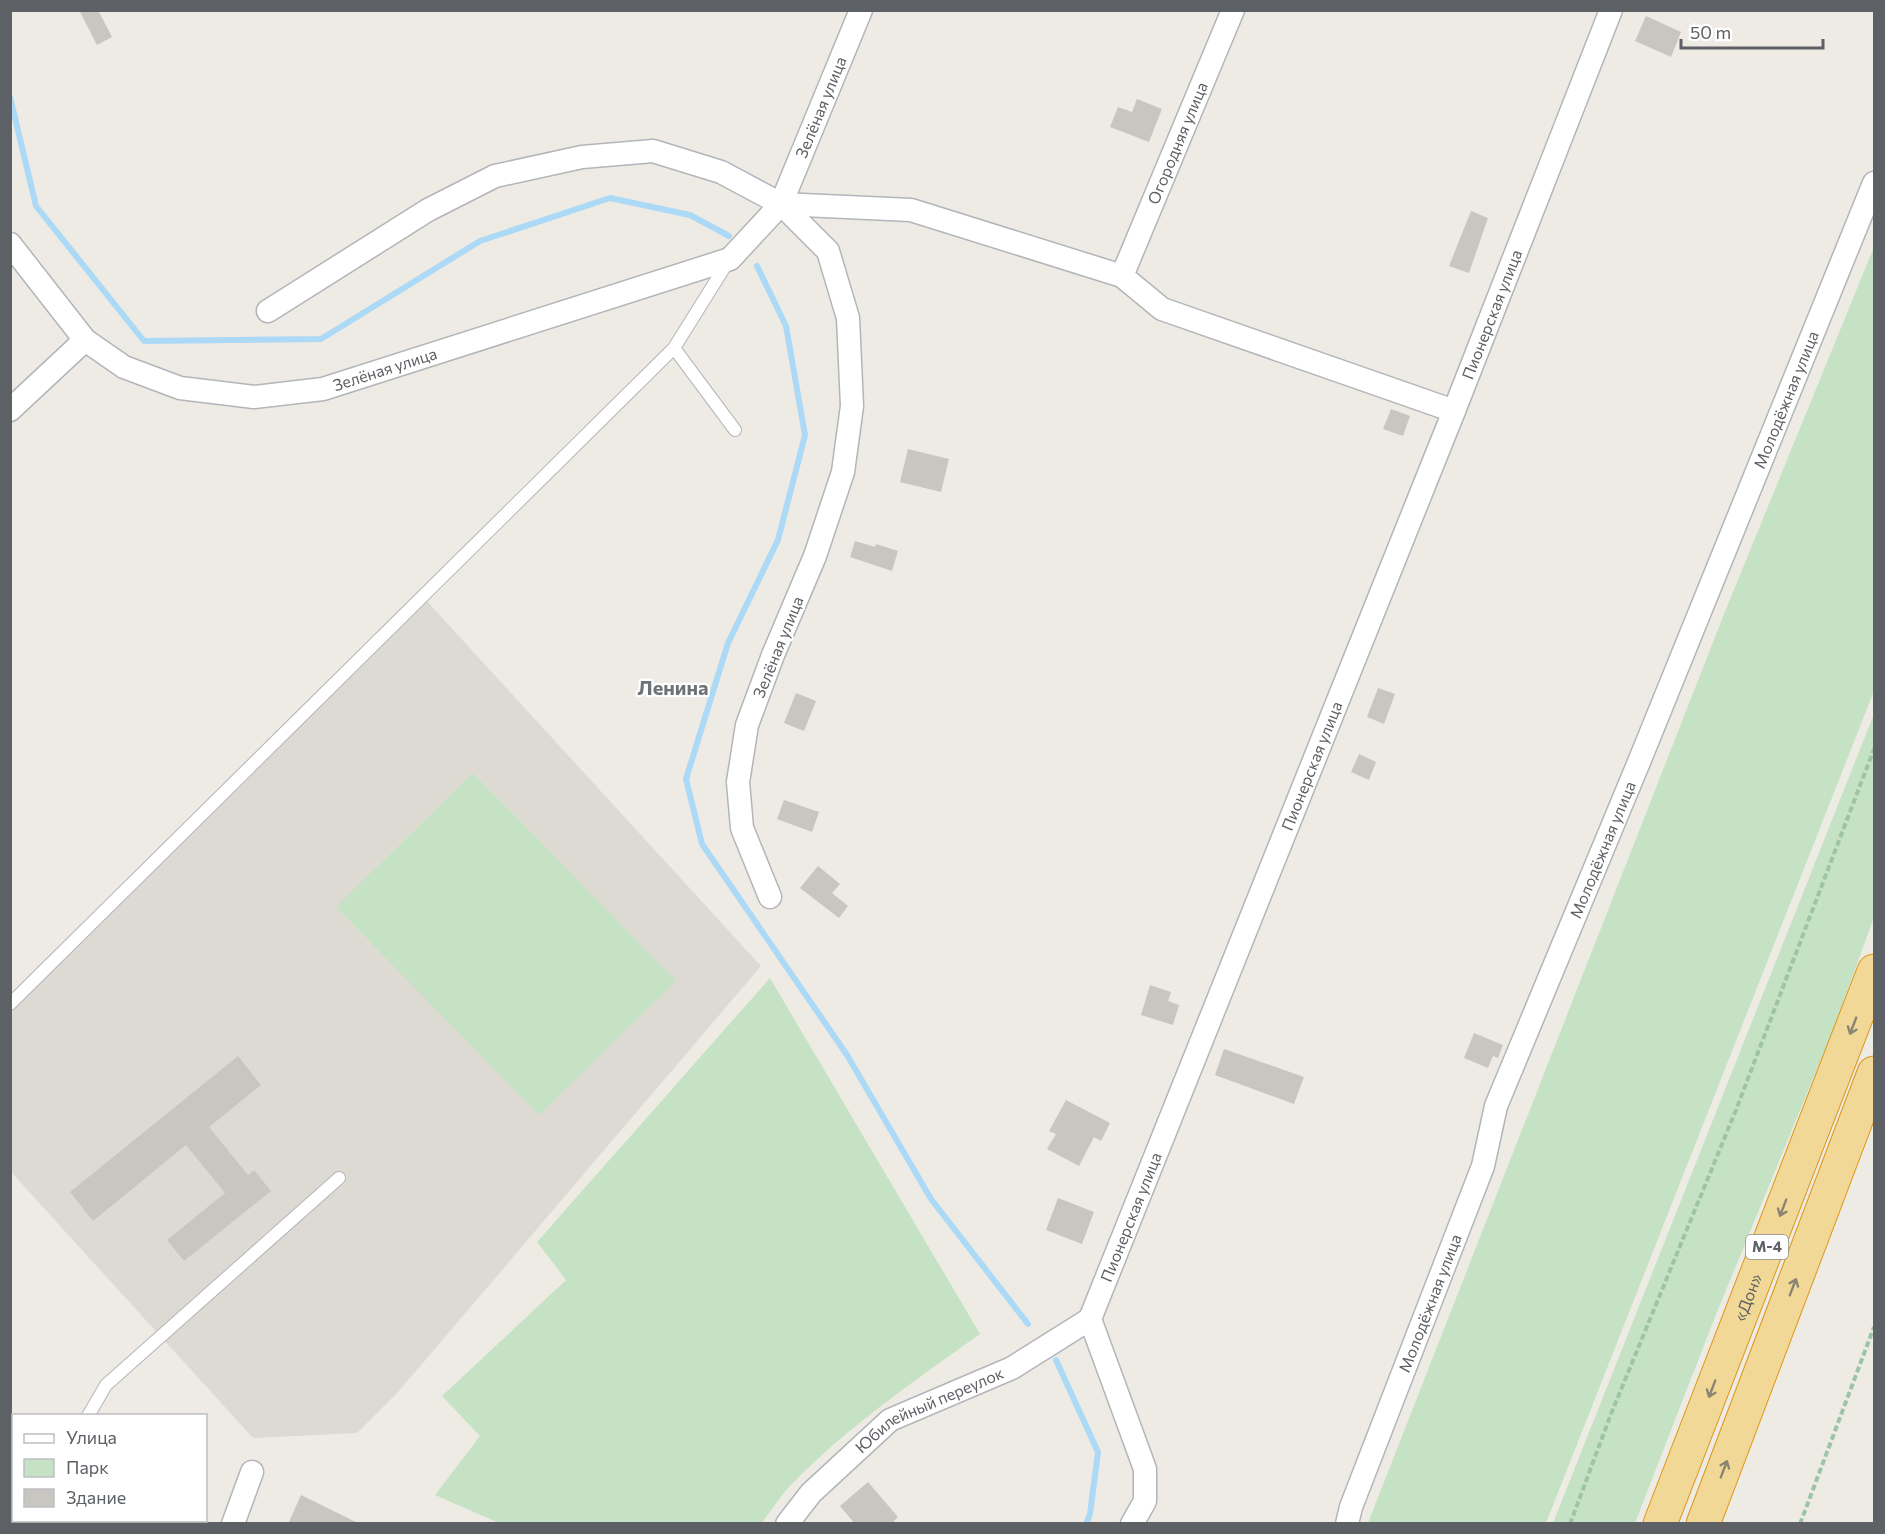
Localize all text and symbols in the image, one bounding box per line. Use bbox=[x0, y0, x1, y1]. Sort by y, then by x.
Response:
scale bar bbox=[1681, 12, 1824, 50]
text: 50 m bbox=[1690, 21, 1731, 43]
street label: Зелёная улица bbox=[791, 53, 850, 161]
street label: Огородняя улица bbox=[1143, 79, 1211, 207]
street label: Пионерская улица bbox=[1457, 247, 1525, 382]
street label: Молодёжная улица bbox=[1749, 328, 1822, 471]
street label: Зелёная улица bbox=[330, 343, 439, 394]
street label: Зелёная улица bbox=[749, 593, 807, 700]
district label: Ленина bbox=[638, 675, 708, 699]
street label: Пионерская улица bbox=[1277, 698, 1346, 833]
street label: Молодёжная улица bbox=[1565, 778, 1639, 921]
one-way arrow bbox=[1847, 1016, 1858, 1035]
street label: Пионерская улица bbox=[1096, 1149, 1165, 1284]
one-way arrow bbox=[1777, 1198, 1788, 1216]
street label: Молодёжная улица bbox=[1394, 1231, 1465, 1375]
road number: М-4 bbox=[1746, 1235, 1788, 1259]
street label: «Дон» bbox=[1729, 1271, 1765, 1324]
one-way arrow bbox=[1788, 1278, 1799, 1297]
street label: Юбилейный переулок bbox=[851, 1363, 1007, 1456]
one-way arrow bbox=[1706, 1380, 1717, 1398]
legend bbox=[12, 1414, 207, 1522]
text: Улица bbox=[66, 1426, 117, 1448]
text: Парк bbox=[66, 1456, 109, 1478]
one-way arrow bbox=[1719, 1460, 1730, 1479]
text: Здание bbox=[66, 1486, 126, 1508]

